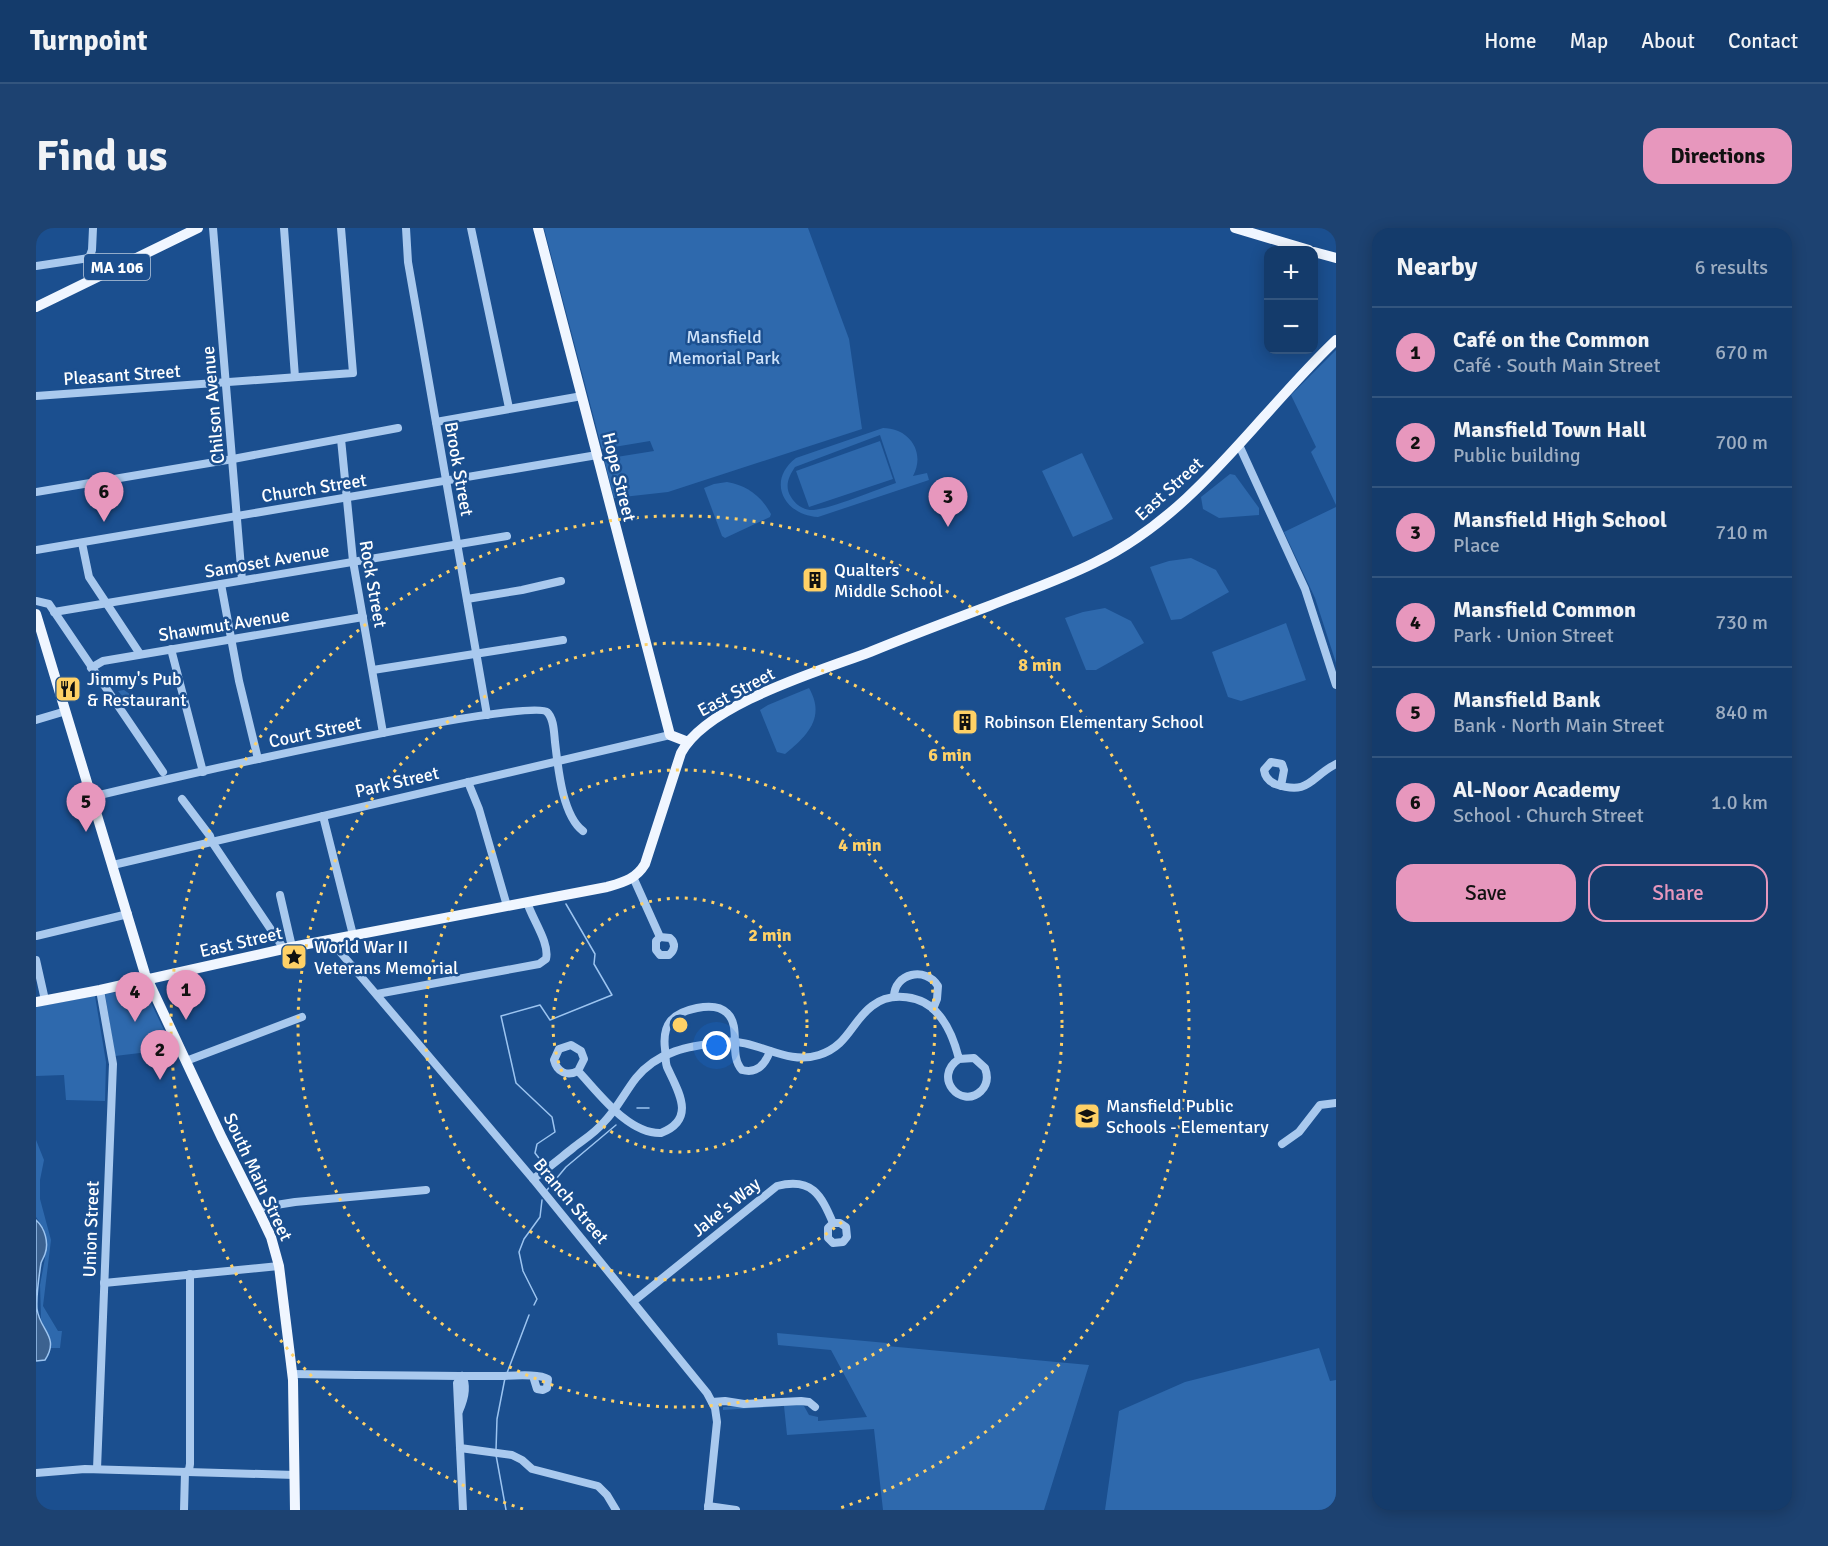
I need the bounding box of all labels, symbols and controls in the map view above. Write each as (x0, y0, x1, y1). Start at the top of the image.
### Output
text: Turnpoint (30, 24, 147, 58)
text: Home (1484, 28, 1537, 54)
text: Map (1570, 28, 1608, 54)
text: About (1641, 28, 1695, 54)
text: Contact (1728, 28, 1798, 54)
button: Directions (1643, 128, 1792, 184)
text: Find us (36, 131, 167, 182)
map controls (1264, 246, 1318, 354)
button: + (1264, 246, 1318, 300)
text: Nearby (1396, 251, 1477, 283)
road number: MA 106 (84, 254, 150, 280)
text: 6 results (1695, 255, 1768, 280)
button: − (1264, 300, 1318, 354)
park label: Mansfield Memorial Park (668, 326, 780, 369)
text: Café on the Common (1453, 326, 1649, 353)
text: 1 (1410, 340, 1421, 365)
text: 670 m (1715, 340, 1768, 365)
street label: Chilson Avenue (197, 345, 229, 465)
text: Café · South Main Street (1453, 353, 1660, 378)
street label: Pleasant Street (63, 360, 181, 390)
text: Mansfield Town Hall (1453, 416, 1646, 443)
street label: Brook Street (440, 420, 478, 518)
street label: Hope Street (597, 430, 641, 524)
text: 2 (1410, 430, 1421, 455)
text: 700 m (1715, 430, 1768, 455)
text: Public building (1453, 443, 1581, 468)
street label: East Street (1130, 453, 1208, 525)
street label: Church Street (260, 469, 368, 507)
pin: 6 (84, 472, 124, 522)
pin: 3 (928, 478, 968, 527)
text: Mansfield High School (1453, 506, 1667, 533)
text: 3 (1410, 520, 1421, 545)
text: 710 m (1715, 520, 1768, 545)
text: Place (1453, 533, 1500, 558)
street label: Samoset Avenue (203, 539, 331, 583)
street label: Rock Street (354, 539, 392, 629)
place label: Qualters Middle School (834, 559, 943, 602)
building icon: Qualters Middle School (800, 565, 830, 595)
text: Mansfield Common (1453, 596, 1636, 623)
street label: Shawmut Avenue (157, 604, 291, 646)
text: 4 (1410, 610, 1421, 635)
text: 730 m (1715, 610, 1768, 635)
text: Park · Union Street (1453, 623, 1614, 648)
text: 8 min (1018, 654, 1062, 676)
street label: East Street (694, 663, 778, 721)
place label: Jimmy's Pub & Restaurant (87, 668, 187, 711)
restaurant icon: Jimmy's Pub & Restaurant (53, 674, 83, 704)
text: Mansfield Bank (1453, 686, 1600, 713)
text: 5 (1410, 700, 1421, 725)
text: 840 m (1715, 700, 1768, 725)
building icon: Robinson Elementary School (950, 707, 980, 737)
street label: Court Street (267, 711, 363, 753)
place label: Robinson Elementary School (984, 711, 1204, 733)
text: Bank · North Main Street (1453, 713, 1664, 738)
text: 6 min (928, 744, 972, 766)
street label: Park Street (353, 762, 441, 802)
text: Al-Noor Academy (1453, 776, 1620, 803)
pin: 5 (67, 782, 106, 832)
text: 6 (1410, 790, 1421, 815)
text: 1.0 km (1711, 790, 1768, 815)
text: School · Church Street (1453, 803, 1644, 828)
text: 4 min (838, 834, 882, 856)
button: Save (1396, 864, 1576, 922)
button: Share (1588, 864, 1768, 922)
street label: East Street (197, 922, 285, 962)
text: 2 min (748, 924, 792, 946)
place label: World War II Veterans Memorial (314, 936, 458, 979)
place icon: World War II Veterans Memorial (279, 942, 309, 972)
pin: 1 (166, 970, 206, 1020)
pin: 4 (116, 972, 154, 1022)
centre of rings (670, 1015, 690, 1035)
pin: 2 (140, 1030, 180, 1080)
your location (702, 1031, 731, 1060)
place label: Mansfield Public Schools - Elementary (1106, 1095, 1269, 1138)
school or university icon: Mansfield Public Schools - Elementary (1072, 1101, 1102, 1131)
street label: South Main Street (219, 1110, 297, 1244)
street label: Branch Street (529, 1154, 613, 1248)
street label: Jake's Way (687, 1172, 765, 1241)
street label: Union Street (78, 1180, 104, 1278)

